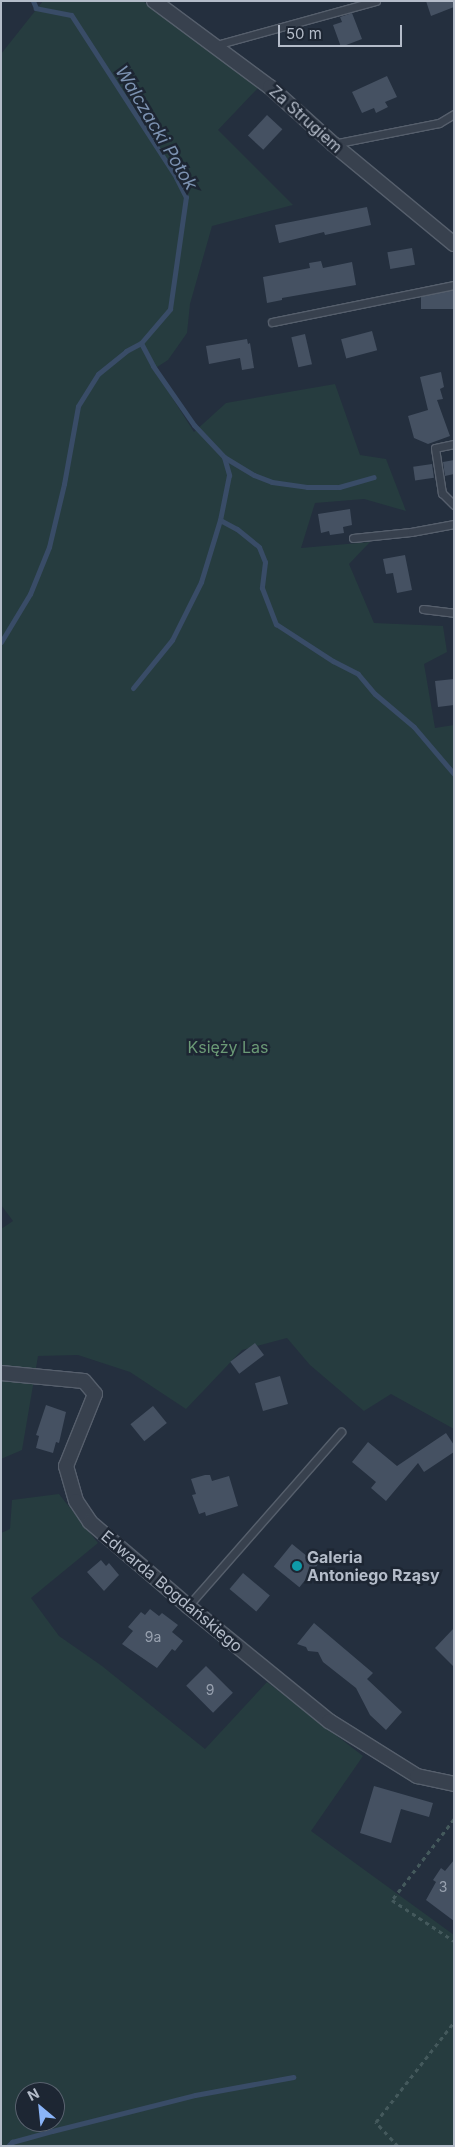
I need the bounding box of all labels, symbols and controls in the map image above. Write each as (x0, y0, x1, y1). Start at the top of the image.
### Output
scale bar (280, 15, 404, 47)
text: 50 m (286, 24, 322, 43)
water label: Walczacki Potok (110, 62, 202, 194)
street label: Za Strugiem (266, 81, 346, 157)
park label: Księży Las (188, 1037, 268, 1057)
street label: Edwarda Bogdańskiego (97, 1526, 247, 1656)
place label: Galeria Antoniego Rząsy (307, 1547, 440, 1585)
marker: Galeria Antoniego Rząsy (291, 1560, 303, 1572)
house number: 9a (145, 1629, 161, 1645)
house number: 9 (206, 1682, 214, 1698)
house number: 3 (439, 1879, 447, 1895)
north arrow (15, 2082, 65, 2132)
text: N (24, 2084, 42, 2104)

